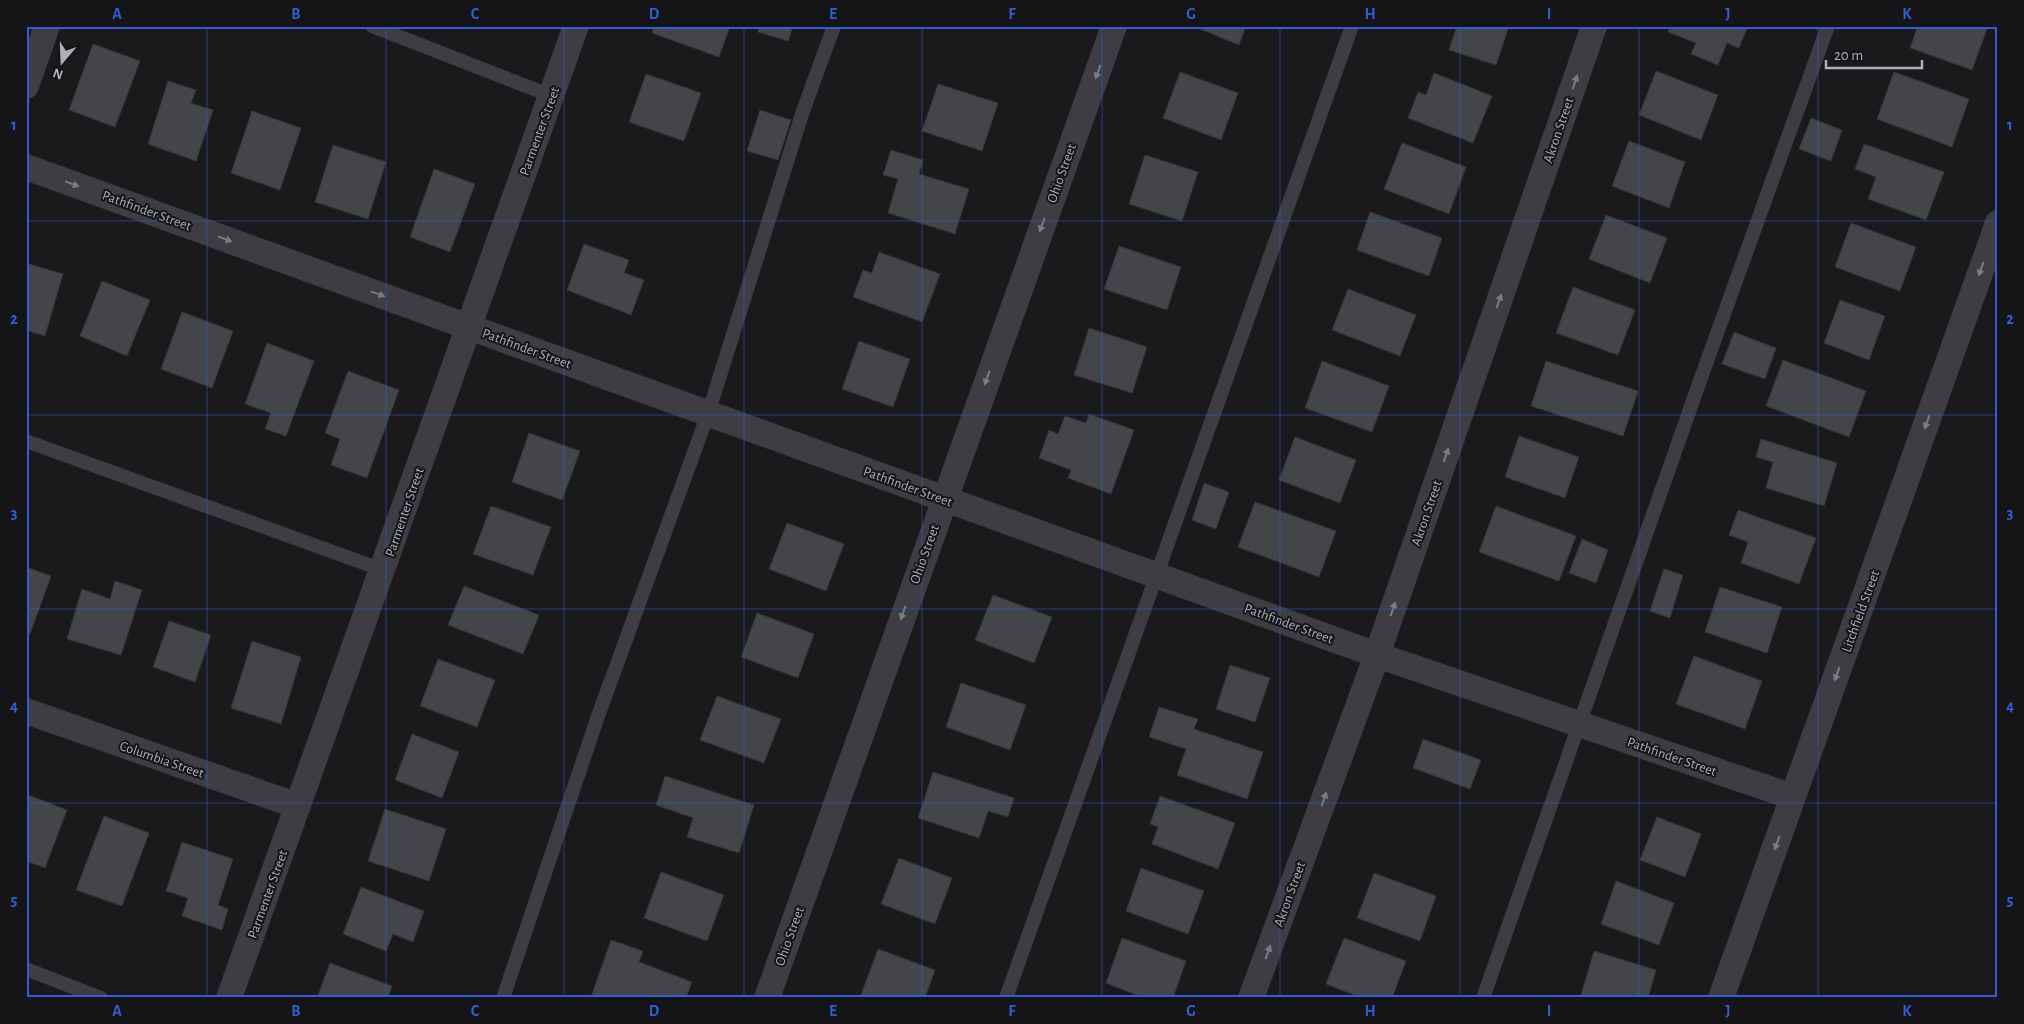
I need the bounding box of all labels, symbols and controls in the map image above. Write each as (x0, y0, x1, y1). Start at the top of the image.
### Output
text: A (112, 6, 122, 22)
text: B (291, 6, 301, 22)
text: C (471, 6, 480, 22)
text: D (649, 6, 660, 22)
text: E (829, 6, 837, 22)
text: F (1008, 6, 1016, 22)
text: G (1186, 6, 1196, 22)
text: H (1364, 6, 1376, 22)
text: I (1547, 6, 1551, 22)
text: J (1725, 6, 1731, 22)
text: K (1902, 6, 1912, 22)
north arrow (38, 38, 88, 88)
scale bar (1826, 38, 1923, 70)
text: 20 m (1834, 48, 1863, 63)
text: N (51, 65, 65, 82)
one-way arrow (1094, 65, 1102, 80)
one-way arrow (1571, 74, 1579, 89)
street label: Parmenter Street (517, 85, 563, 178)
street label: Akron Street (1541, 95, 1577, 165)
text: 1 (11, 117, 17, 133)
text: 1 (2007, 117, 2013, 133)
street label: Ohio Street (1045, 141, 1079, 205)
one-way arrow (65, 180, 80, 188)
street label: Pathfinder Street (100, 188, 193, 234)
one-way arrow (1038, 218, 1046, 233)
one-way arrow (218, 235, 233, 243)
one-way arrow (1977, 262, 1984, 277)
one-way arrow (371, 290, 386, 298)
one-way arrow (1496, 294, 1503, 309)
text: 2 (10, 311, 18, 327)
text: 2 (2006, 311, 2014, 327)
street label: Pathfinder Street (480, 326, 573, 372)
one-way arrow (983, 371, 991, 386)
one-way arrow (1923, 415, 1930, 430)
one-way arrow (1442, 447, 1450, 462)
street label: Pathfinder Street (861, 464, 954, 510)
street label: Parmenter Street (383, 466, 427, 559)
street label: Akron Street (1409, 478, 1445, 548)
text: 3 (11, 505, 18, 521)
text: 3 (2007, 505, 2014, 521)
street label: Ohio Street (908, 522, 942, 586)
street label: Litchfield Street (1840, 568, 1882, 654)
street label: Pathfinder Street (1242, 601, 1335, 647)
one-way arrow (1389, 601, 1397, 616)
one-way arrow (899, 606, 906, 621)
one-way arrow (1833, 667, 1840, 682)
text: 4 (10, 698, 18, 714)
text: 4 (2006, 698, 2014, 714)
street label: Pathfinder Street (1625, 735, 1719, 779)
street label: Columbia Street (118, 739, 206, 781)
one-way arrow (1321, 792, 1328, 807)
one-way arrow (1773, 836, 1781, 851)
street label: Parmenter Street (245, 848, 291, 941)
street label: Akron Street (1272, 859, 1308, 929)
text: 5 (11, 892, 18, 908)
text: 5 (2007, 892, 2014, 908)
street label: Ohio Street (773, 904, 807, 968)
one-way arrow (1264, 944, 1272, 959)
text: A (112, 1003, 122, 1019)
text: B (291, 1003, 301, 1019)
text: C (471, 1003, 480, 1019)
text: D (649, 1003, 660, 1019)
text: E (829, 1003, 837, 1019)
text: F (1008, 1003, 1016, 1019)
text: G (1186, 1003, 1196, 1019)
text: H (1364, 1003, 1376, 1019)
text: I (1547, 1003, 1551, 1019)
text: J (1725, 1003, 1731, 1019)
text: K (1902, 1003, 1912, 1019)

